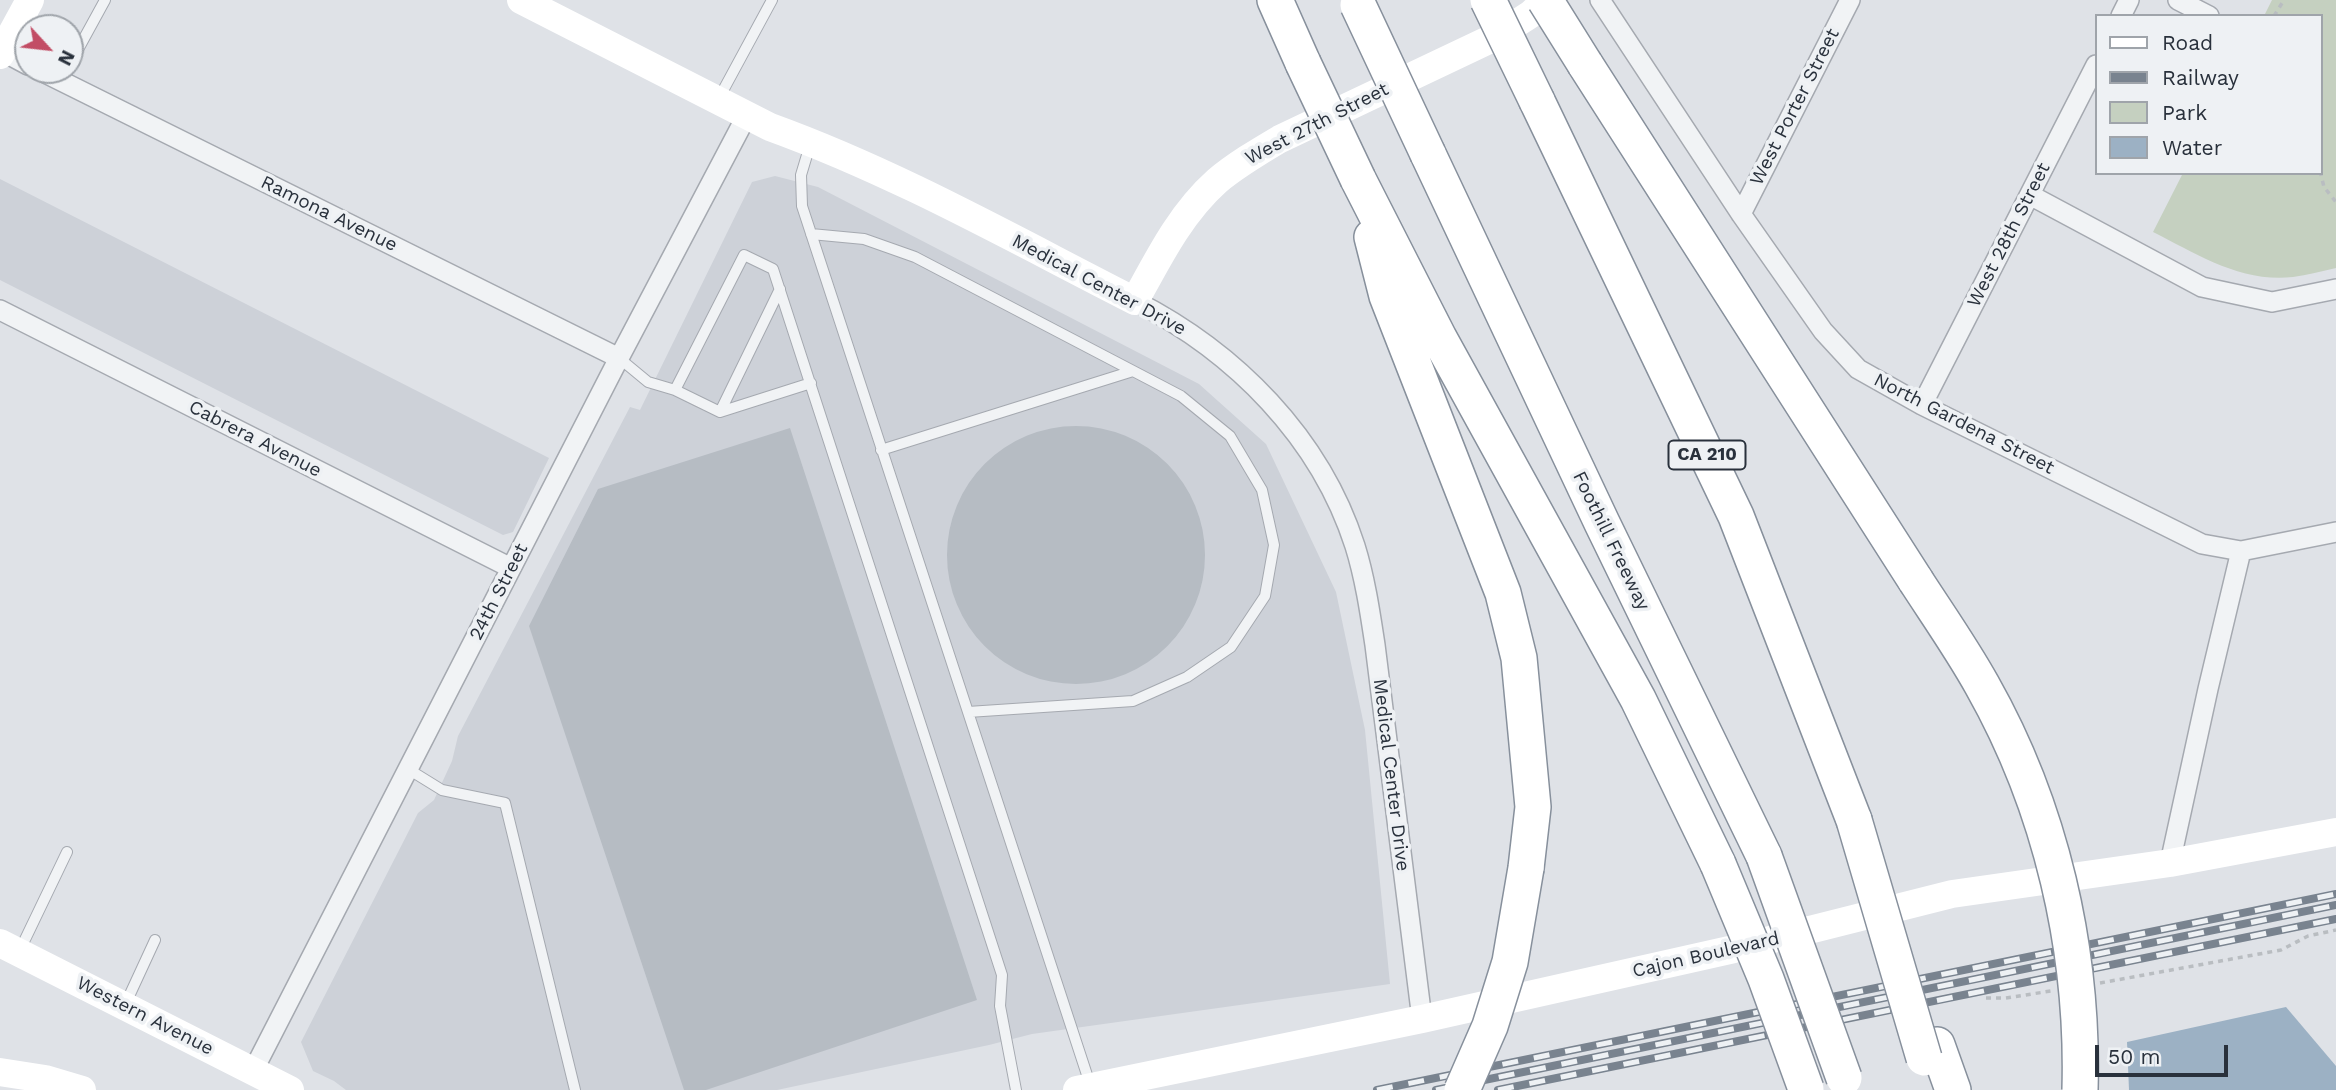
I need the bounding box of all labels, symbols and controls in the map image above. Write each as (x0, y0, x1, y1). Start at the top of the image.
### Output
north arrow (14, 14, 84, 84)
legend (2094, 14, 2322, 175)
street label: West Porter Street (1745, 25, 1845, 189)
text: Road (2162, 30, 2213, 55)
text: N (53, 46, 80, 69)
text: Railway (2162, 65, 2239, 90)
street label: West 27th Street (1242, 78, 1392, 170)
text: Park (2162, 100, 2207, 125)
text: Water (2162, 135, 2222, 160)
street label: West 28th Street (1963, 159, 2055, 311)
street label: Ramona Avenue (257, 171, 401, 257)
street label: Medical Center Drive (1008, 229, 1190, 341)
street label: North Gardena Street (1870, 369, 2058, 479)
street label: Cabrera Avenue (185, 396, 325, 482)
road number: CA 210 (1668, 440, 1746, 470)
street label: Foothill Freeway (1568, 468, 1654, 614)
street label: 24th Street (465, 540, 533, 644)
street label: Medical Center Drive (1368, 677, 1414, 873)
street label: Cajon Boulevard (1630, 927, 1782, 983)
street label: Western Avenue (73, 972, 217, 1060)
scale bar (2098, 1030, 2231, 1074)
text: 50 m (2108, 1044, 2160, 1069)

